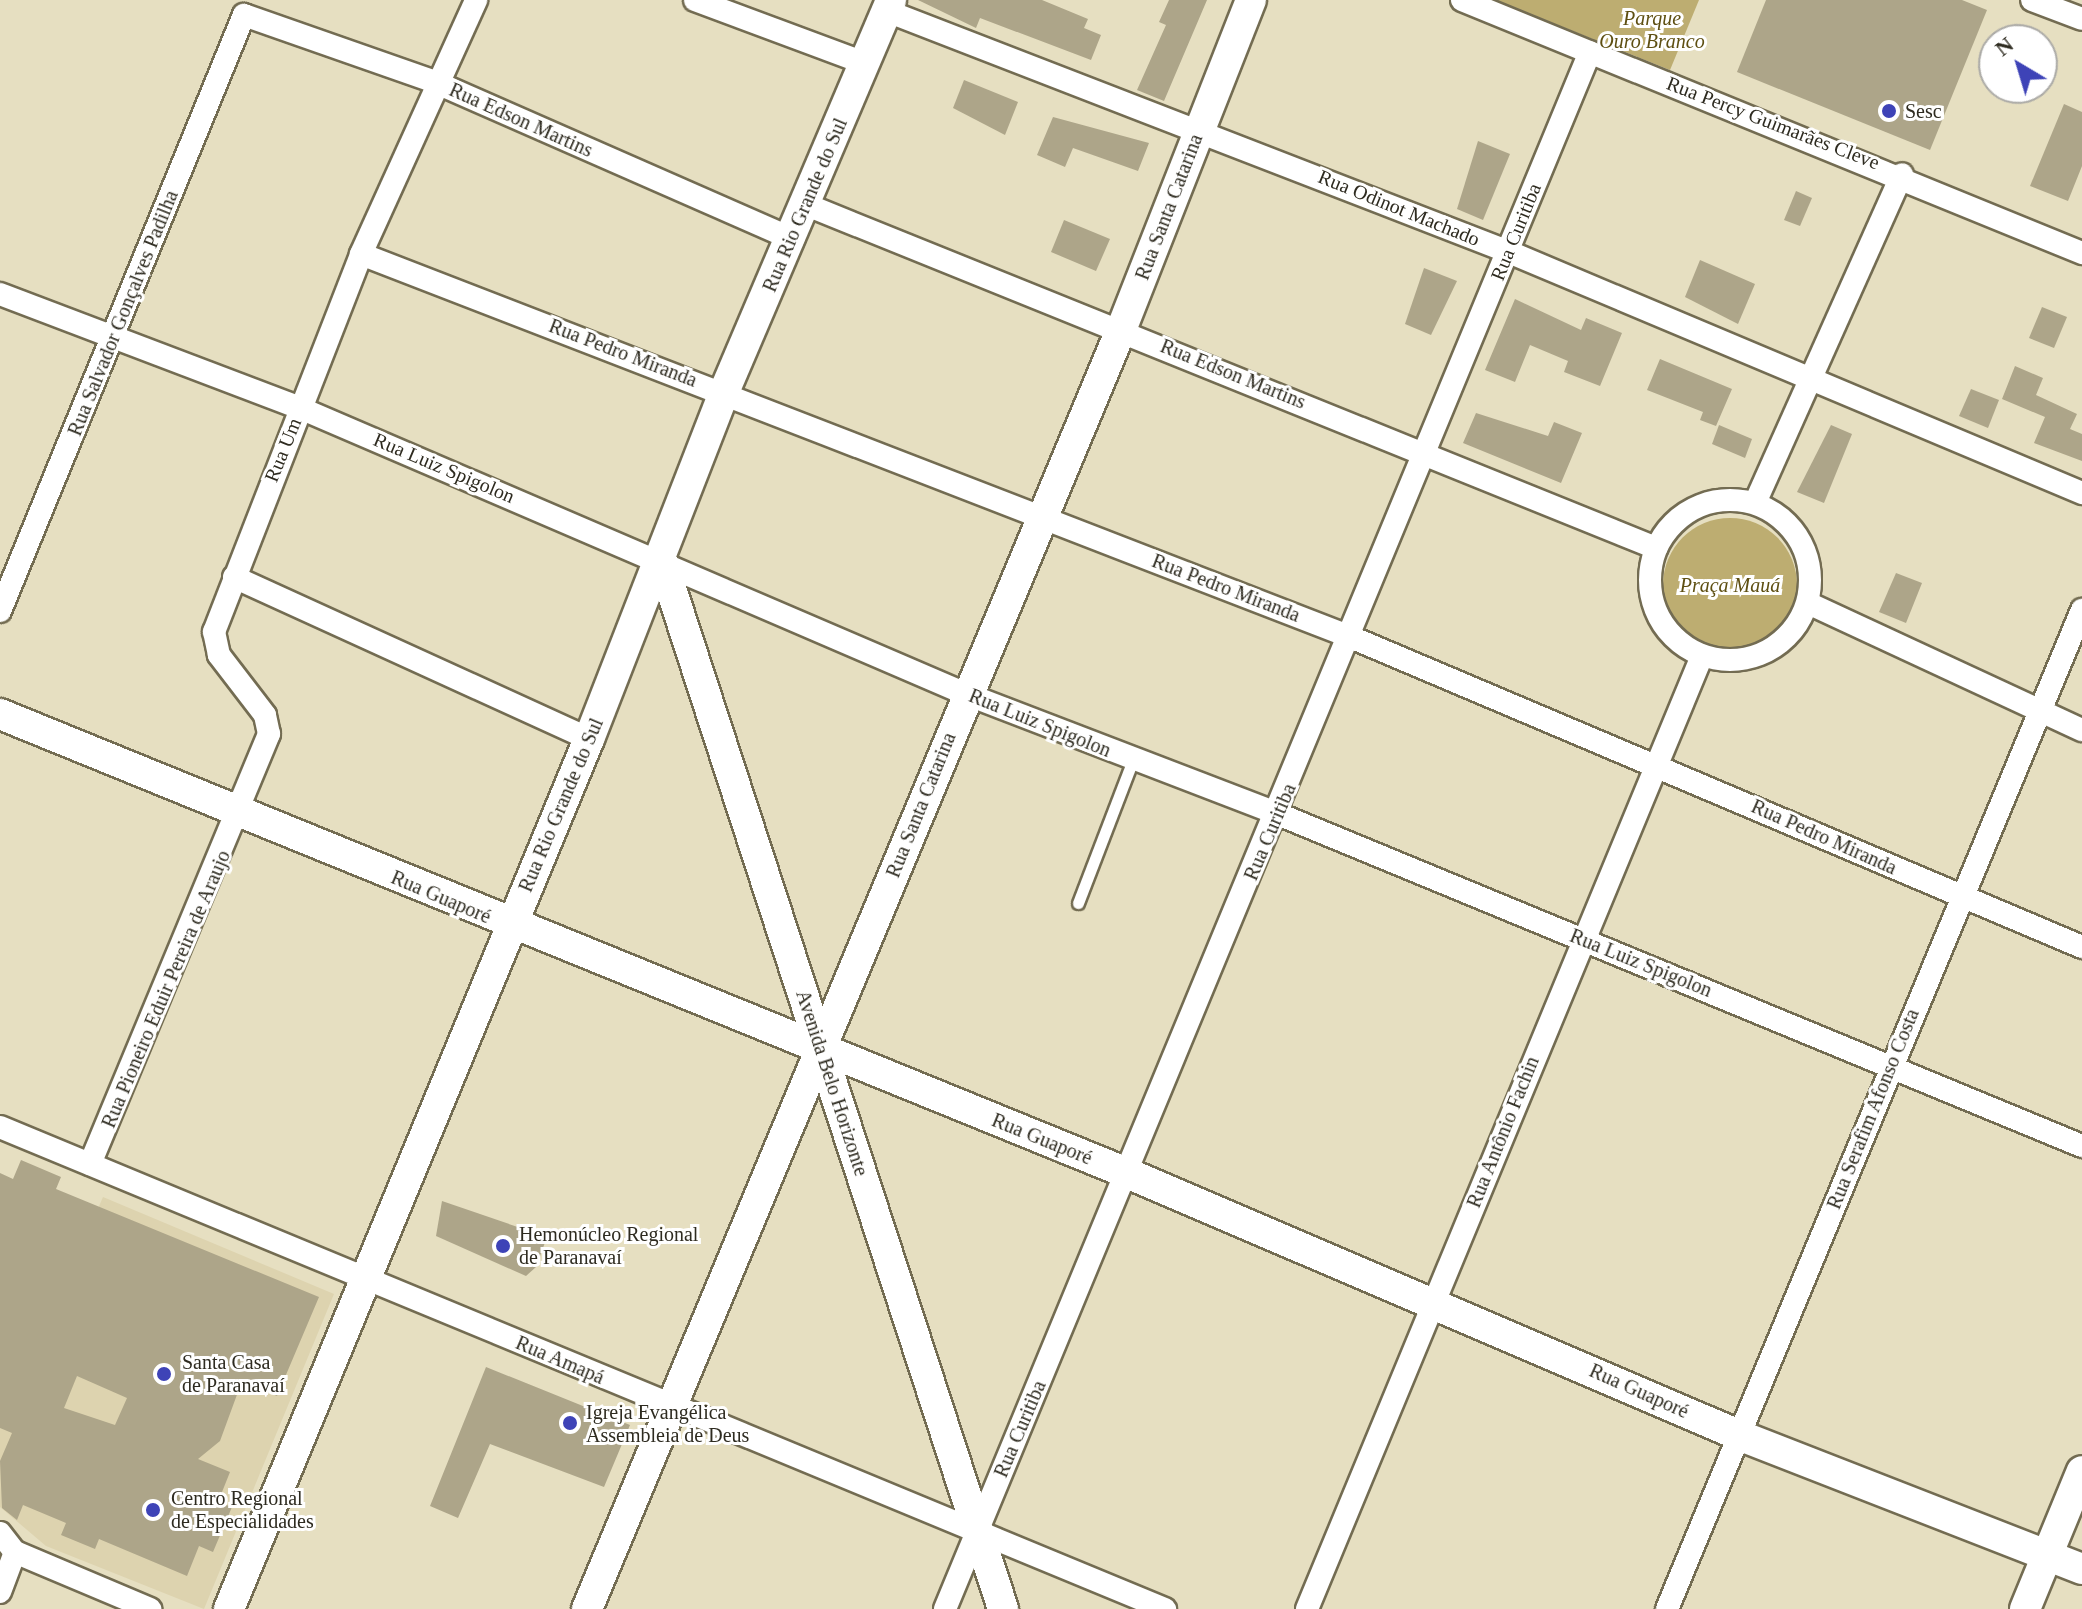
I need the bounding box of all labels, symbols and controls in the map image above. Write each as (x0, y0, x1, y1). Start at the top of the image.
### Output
park label: Parque Ouro Branco (1599, 7, 1705, 54)
north arrow (1978, 24, 2058, 104)
text: N (1990, 32, 2018, 61)
street label: Rua Percy Guimarães Cleve (1663, 71, 1883, 175)
street label: Rua Edson Martins (446, 78, 596, 162)
place label: Sesc (1905, 99, 1942, 123)
marker: Sesc (1880, 102, 1898, 120)
street label: Rua Rio Grande do Sul (757, 114, 853, 296)
street label: Rua Santa Catarina (1130, 131, 1208, 283)
street label: Rua Odinot Machado (1315, 165, 1483, 251)
street label: Rua Curitiba (1486, 180, 1546, 284)
street label: Rua Salvador Gonçalves Padilha (63, 187, 183, 439)
street label: Rua Pedro Miranda (546, 314, 700, 392)
street label: Rua Edson Martins (1157, 334, 1309, 414)
street label: Rua Um (259, 414, 307, 486)
street label: Rua Luiz Spigolon (370, 427, 518, 509)
street label: Rua Pedro Miranda (1149, 549, 1303, 627)
park label: Praça Mauá (1680, 573, 1780, 597)
street label: Rua Luiz Spigolon (965, 684, 1115, 762)
street label: Rua Rio Grande do Sul (513, 714, 609, 896)
street label: Rua Santa Catarina (881, 729, 961, 881)
street label: Rua Curitiba (1239, 780, 1301, 884)
street label: Rua Pedro Miranda (1748, 794, 1900, 880)
street label: Rua Pioneiro Eduir Pereira de Araujo (96, 846, 236, 1132)
street label: Rua Guaporé (387, 865, 495, 929)
street label: Rua Luiz Spigolon (1566, 924, 1716, 1002)
street label: Avenida Belo Horizonte (791, 987, 873, 1179)
street label: Rua Serafim Afonso Costa (1822, 1005, 1924, 1213)
street label: Rua Antônio Fachin (1461, 1052, 1545, 1212)
street label: Rua Guaporé (988, 1108, 1096, 1170)
place label: Hemonúcleo Regional de Paranavaí (519, 1222, 698, 1269)
marker: Hemonúcleo Regional de Paranavaí (494, 1237, 512, 1255)
street label: Rua Amapá (512, 1330, 608, 1390)
place label: Santa Casa de Paranavaí (182, 1350, 285, 1397)
street label: Rua Guaporé (1586, 1358, 1692, 1424)
marker: Santa Casa de Paranavaí (153, 1363, 175, 1385)
street label: Rua Curitiba (989, 1377, 1051, 1481)
place label: Igreja Evangélica Assembleia de Deus (586, 1400, 749, 1447)
marker: Igreja Evangélica Assembleia de Deus (561, 1414, 579, 1432)
place label: Centro Regional de Especialidades (171, 1486, 314, 1533)
marker: Centro Regional de Especialidades (142, 1499, 164, 1521)

